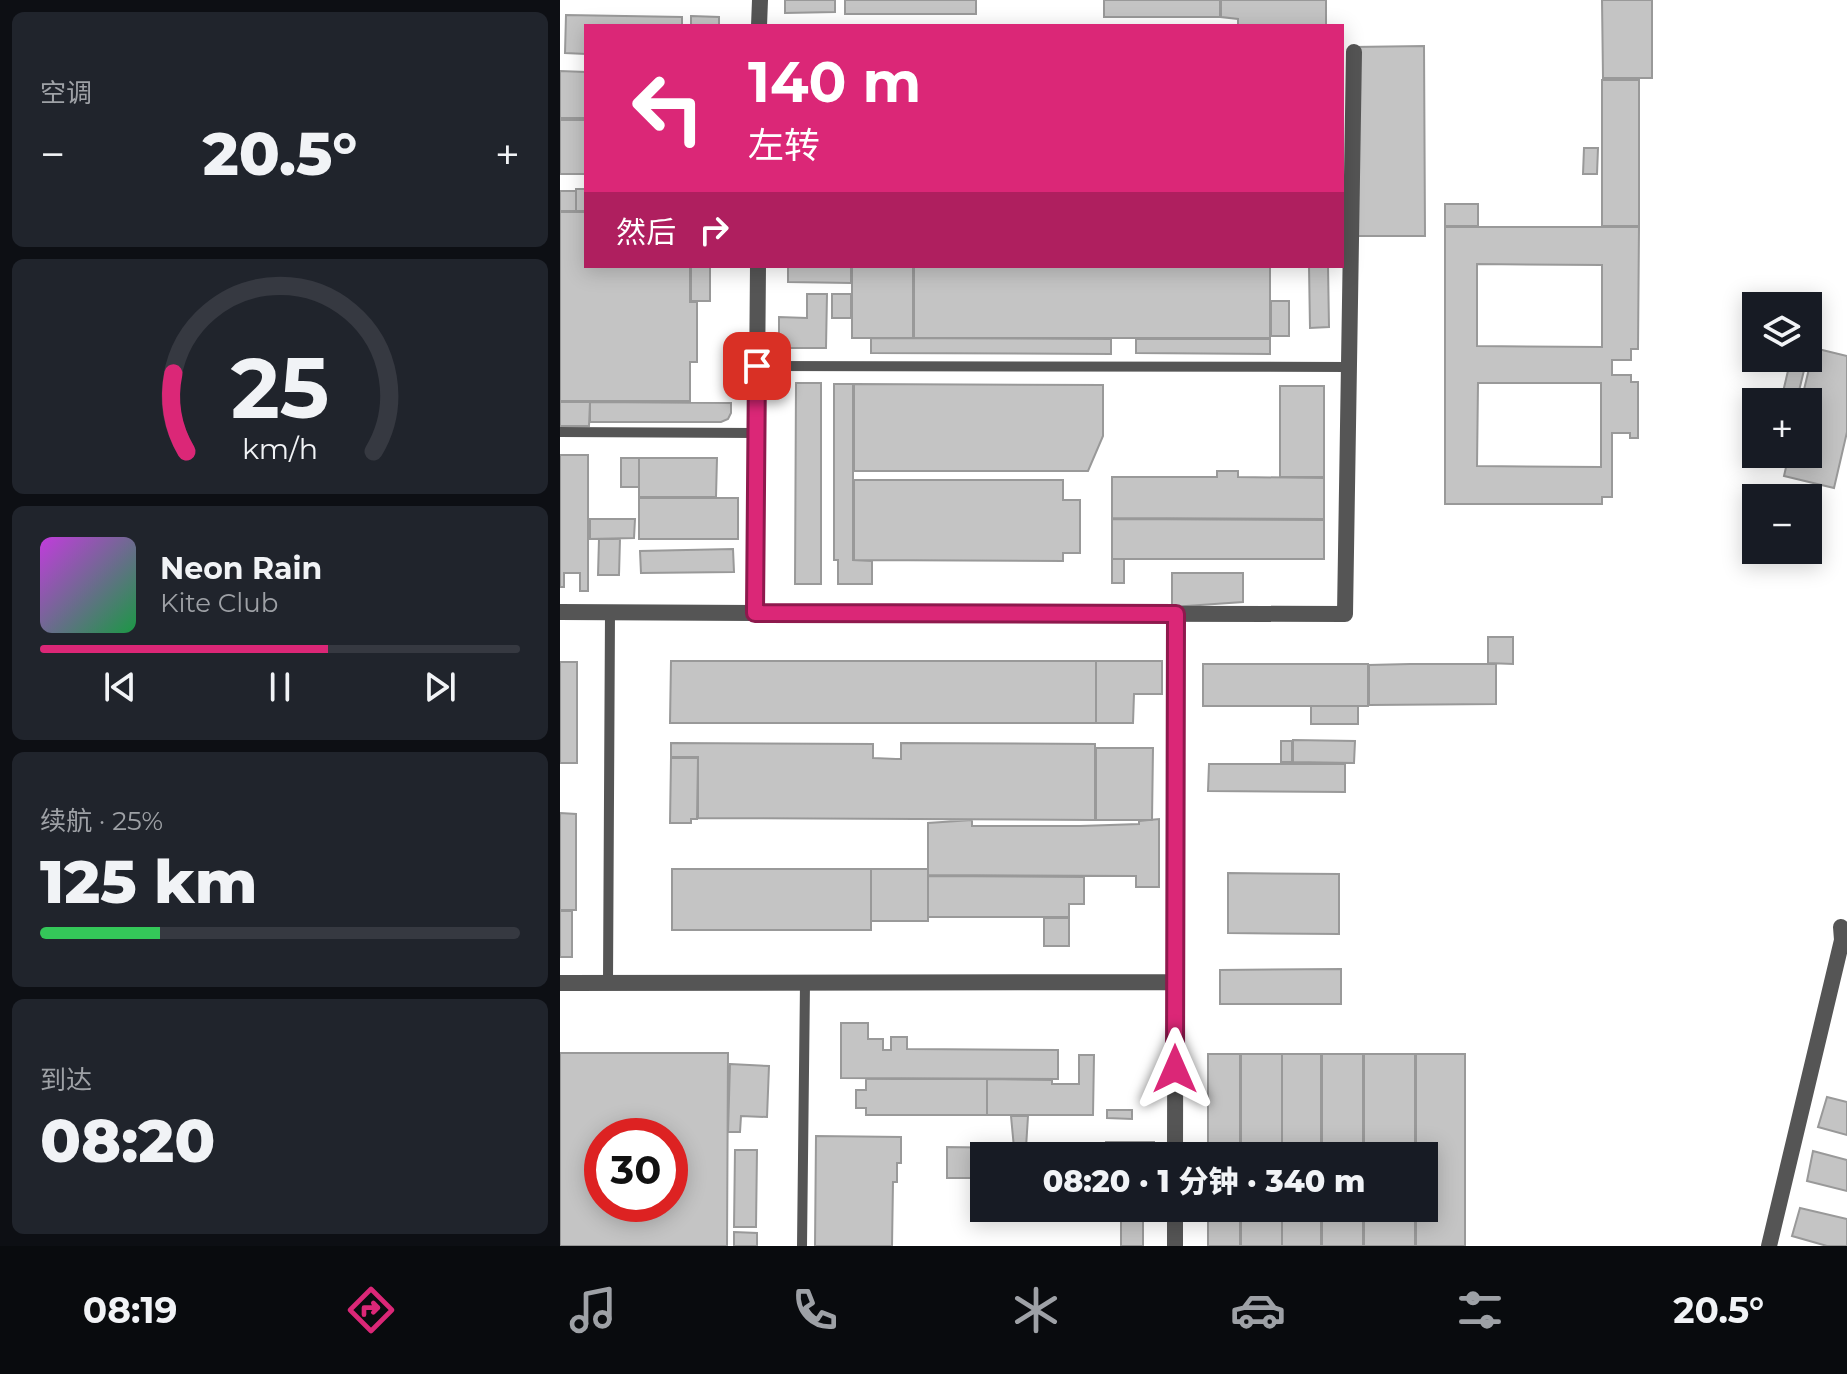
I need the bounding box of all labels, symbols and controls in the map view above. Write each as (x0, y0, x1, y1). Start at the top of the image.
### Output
text: 140 m (748, 48, 921, 116)
icon: left (616, 56, 720, 160)
text: 空调 (40, 77, 92, 109)
text: 20.5° (203, 117, 357, 190)
text: 左转 (748, 123, 820, 167)
text: − (40, 127, 65, 181)
text: + (495, 127, 520, 181)
icon: right (692, 208, 736, 252)
text: 然后 (616, 214, 676, 251)
map controls (1742, 292, 1822, 564)
button: layers (1742, 292, 1822, 372)
pin (723, 332, 791, 400)
text: 25 (231, 337, 329, 439)
icon: arrive (735, 344, 779, 388)
button: + (1742, 388, 1822, 468)
text: km/h (242, 431, 318, 466)
button: − (1742, 484, 1822, 564)
text: Neon Rain (160, 550, 322, 587)
text: Kite Club (160, 587, 278, 619)
icon: previous (98, 665, 142, 709)
icon: pause (258, 665, 302, 709)
icon: next (418, 665, 462, 709)
text: 续航 · 25% (40, 805, 163, 837)
text: 125 km (40, 845, 257, 918)
position arrow (1133, 1027, 1217, 1111)
text: 到达 (40, 1064, 92, 1096)
text: 08:20 (40, 1104, 215, 1177)
speed limit sign: 30 (584, 1118, 688, 1222)
text: 08:20 · 1 分钟 · 340 m (1043, 1163, 1365, 1200)
icon: directions (343, 1282, 399, 1338)
icon: music (565, 1282, 621, 1338)
icon: phone (787, 1282, 843, 1338)
icon: climate (1008, 1282, 1064, 1338)
icon: car (1230, 1282, 1286, 1338)
icon: filters (1452, 1282, 1508, 1338)
text: 08:19 (83, 1288, 178, 1332)
text: 20.5° (1673, 1288, 1764, 1332)

